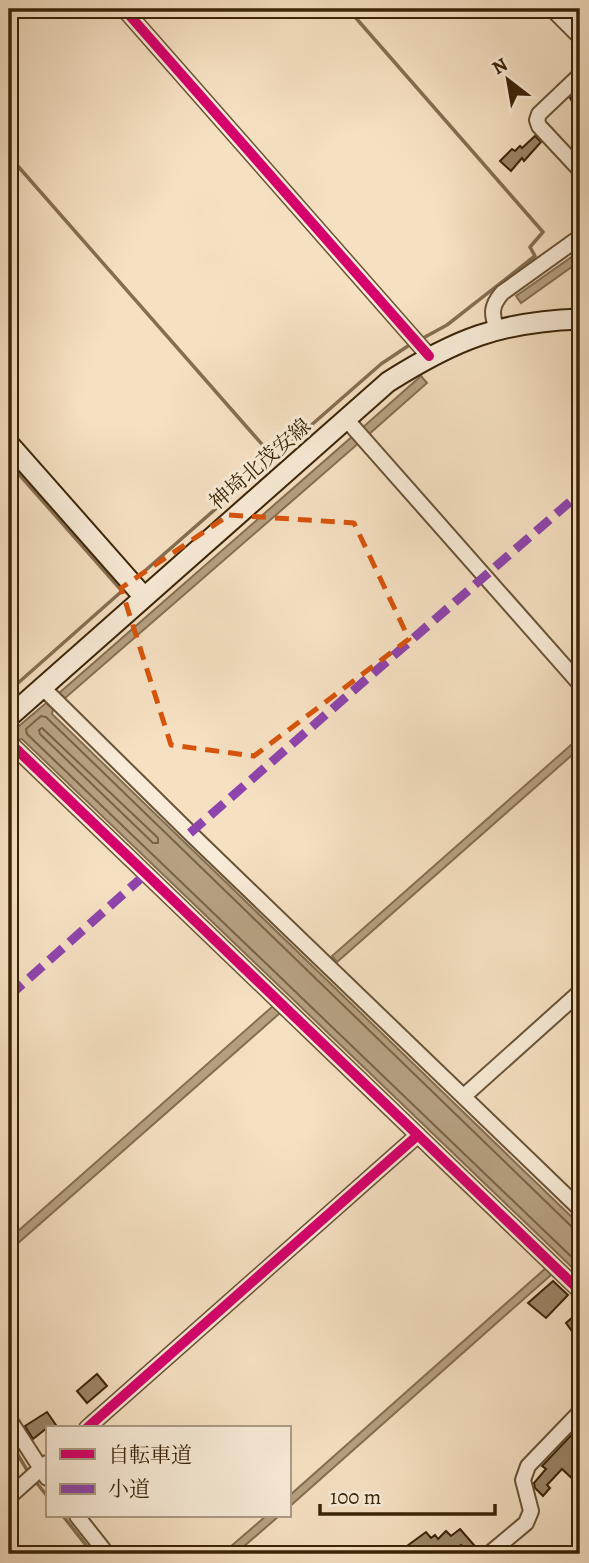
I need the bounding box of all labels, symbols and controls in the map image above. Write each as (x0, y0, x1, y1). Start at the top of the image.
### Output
north arrow (474, 46, 544, 116)
text: N (487, 51, 513, 81)
street label: 神埼北茂安線 (203, 412, 317, 516)
legend (46, 1426, 290, 1518)
text: 自転車道 (108, 1441, 192, 1469)
scale bar (320, 1472, 494, 1516)
text: 小道 (108, 1475, 150, 1503)
text: 100 m (330, 1483, 381, 1511)

